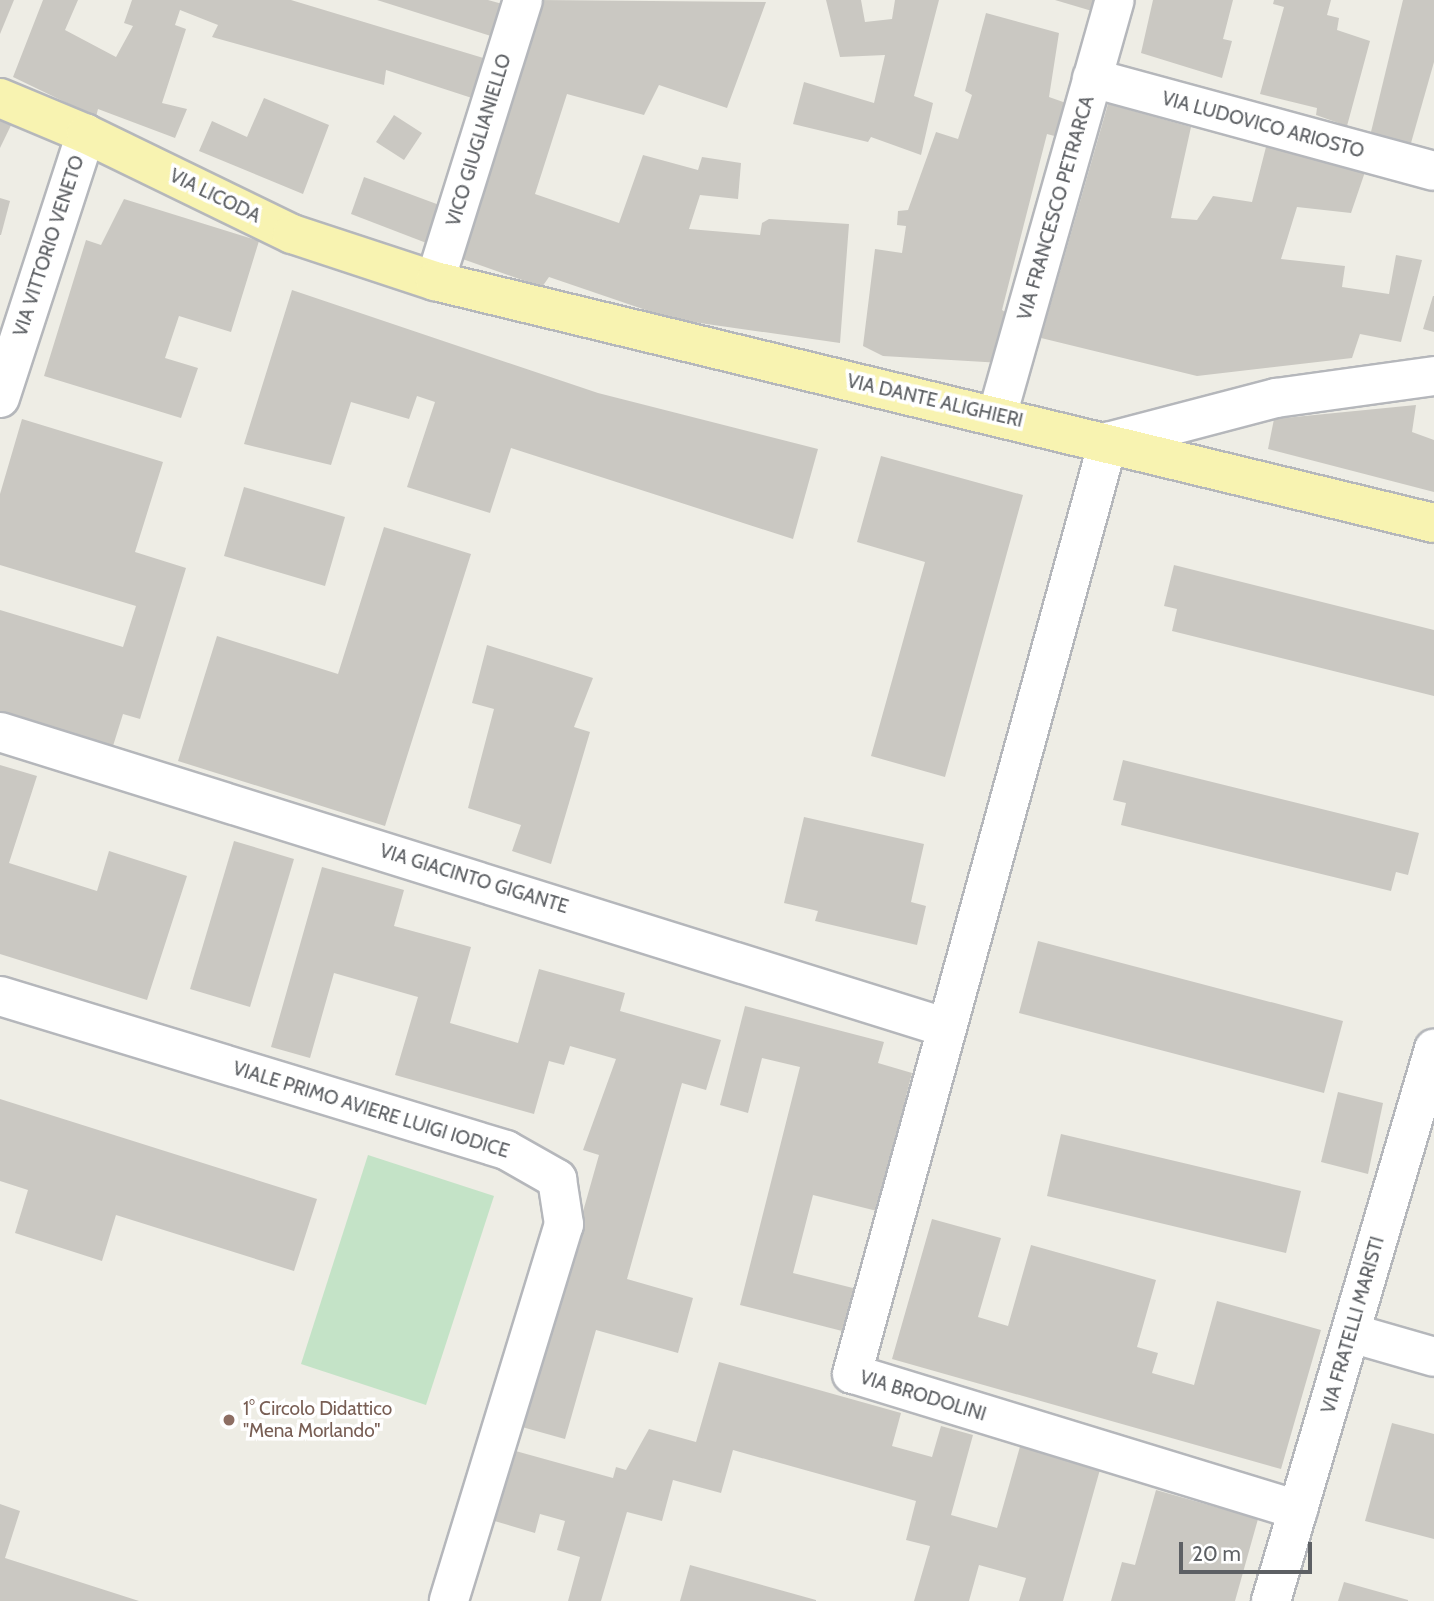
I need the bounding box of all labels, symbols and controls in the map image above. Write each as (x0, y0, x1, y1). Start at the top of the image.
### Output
street label: VICO GIUGLIANIELLO (442, 51, 516, 229)
street label: VIA LUDOVICO ARIOSTO (1159, 87, 1367, 163)
street label: VIA FRANCESCO PETRARCA (1013, 93, 1099, 323)
street label: VIA VITTORIO VENETO (9, 153, 89, 339)
street label: VIA LICODA (166, 164, 264, 228)
street label: VIA DANTE ALIGHIERI (845, 370, 1025, 432)
street label: VIA GIACINTO GIGANTE (377, 839, 571, 919)
street label: VIALE PRIMO AVIERE LUIGI IODICE (230, 1057, 512, 1163)
street label: VIA FRATELLI MARISTI (1317, 1234, 1389, 1416)
street label: VIA BRODOLINI (857, 1366, 989, 1426)
place label: 1° Circolo Didattico "Mena Morlando" (243, 1398, 392, 1442)
marker: 1° Circolo Didattico "Mena Morlando" (221, 1412, 237, 1428)
scale bar (1182, 1528, 1315, 1572)
text: 20 m (1192, 1541, 1241, 1566)

